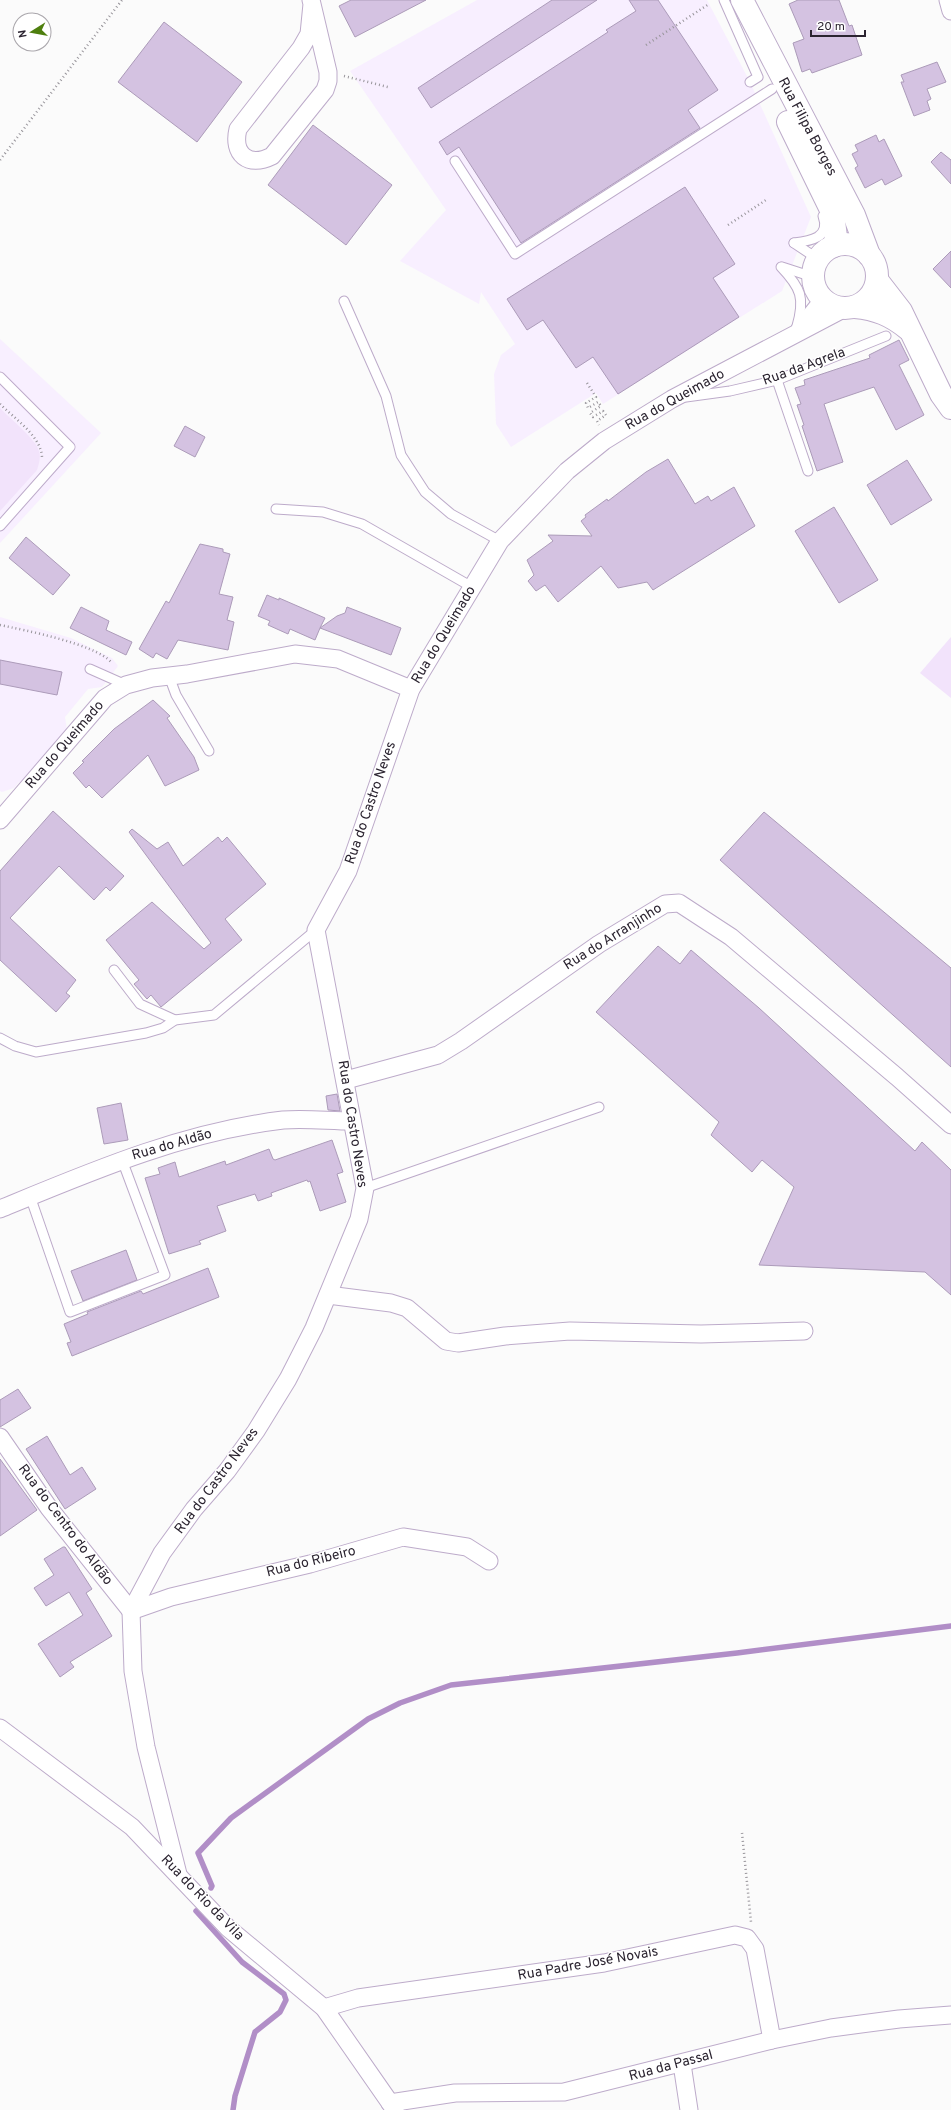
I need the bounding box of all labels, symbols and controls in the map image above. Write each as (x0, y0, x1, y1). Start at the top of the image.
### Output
north arrow (12, 12, 52, 52)
scale bar (811, 12, 865, 38)
text: 20 m (817, 19, 845, 35)
text: N (16, 29, 31, 39)
street label: Rua Filipa Borges (774, 75, 840, 179)
street label: Rua da Agrela (760, 344, 848, 390)
street label: Rua do Queimado (622, 366, 728, 434)
street label: Rua do Queimado (408, 583, 480, 687)
street label: Rua do Queimado (22, 697, 108, 792)
street label: Rua do Castro Neves (342, 739, 400, 867)
street label: Rua do Arranjinho (561, 900, 666, 974)
street label: Rua do Castro Neves (334, 1059, 370, 1189)
street label: Rua do Aldão (130, 1125, 214, 1165)
street label: Rua do Castro Neves (171, 1424, 263, 1538)
street label: Rua do Centro do Aldão (14, 1461, 116, 1589)
street label: Rua do Ribeiro (264, 1543, 358, 1581)
street label: Rua do Rio da Vila (157, 1852, 247, 1944)
street label: Rua Padre José Novais (516, 1943, 660, 1985)
street label: Rua da Passal (627, 2047, 715, 2085)

